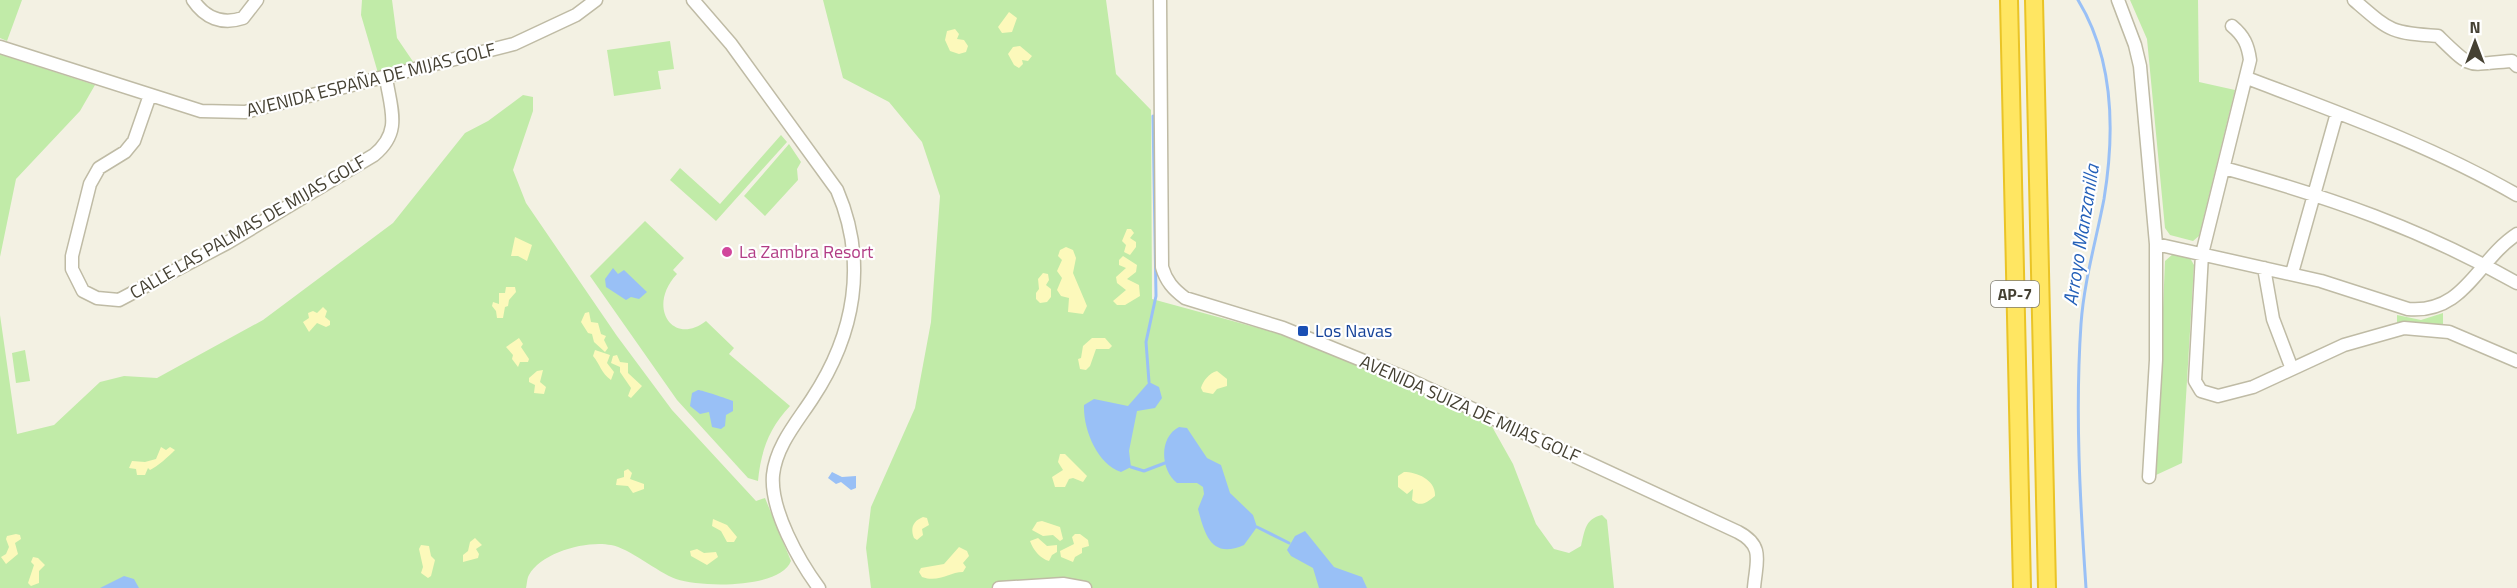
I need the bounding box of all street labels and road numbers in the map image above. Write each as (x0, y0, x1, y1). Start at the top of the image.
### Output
street label: AVENIDA ESPAÑA DE MIJAS GOLF (243, 35, 498, 124)
street label: CALLE LAS PALMAS DE MIJAS GOLF (124, 148, 371, 306)
road number: AP-7 (1991, 281, 2039, 307)
street label: AVENIDA SUIZA DE MIJAS GOLF (1356, 348, 1585, 469)

